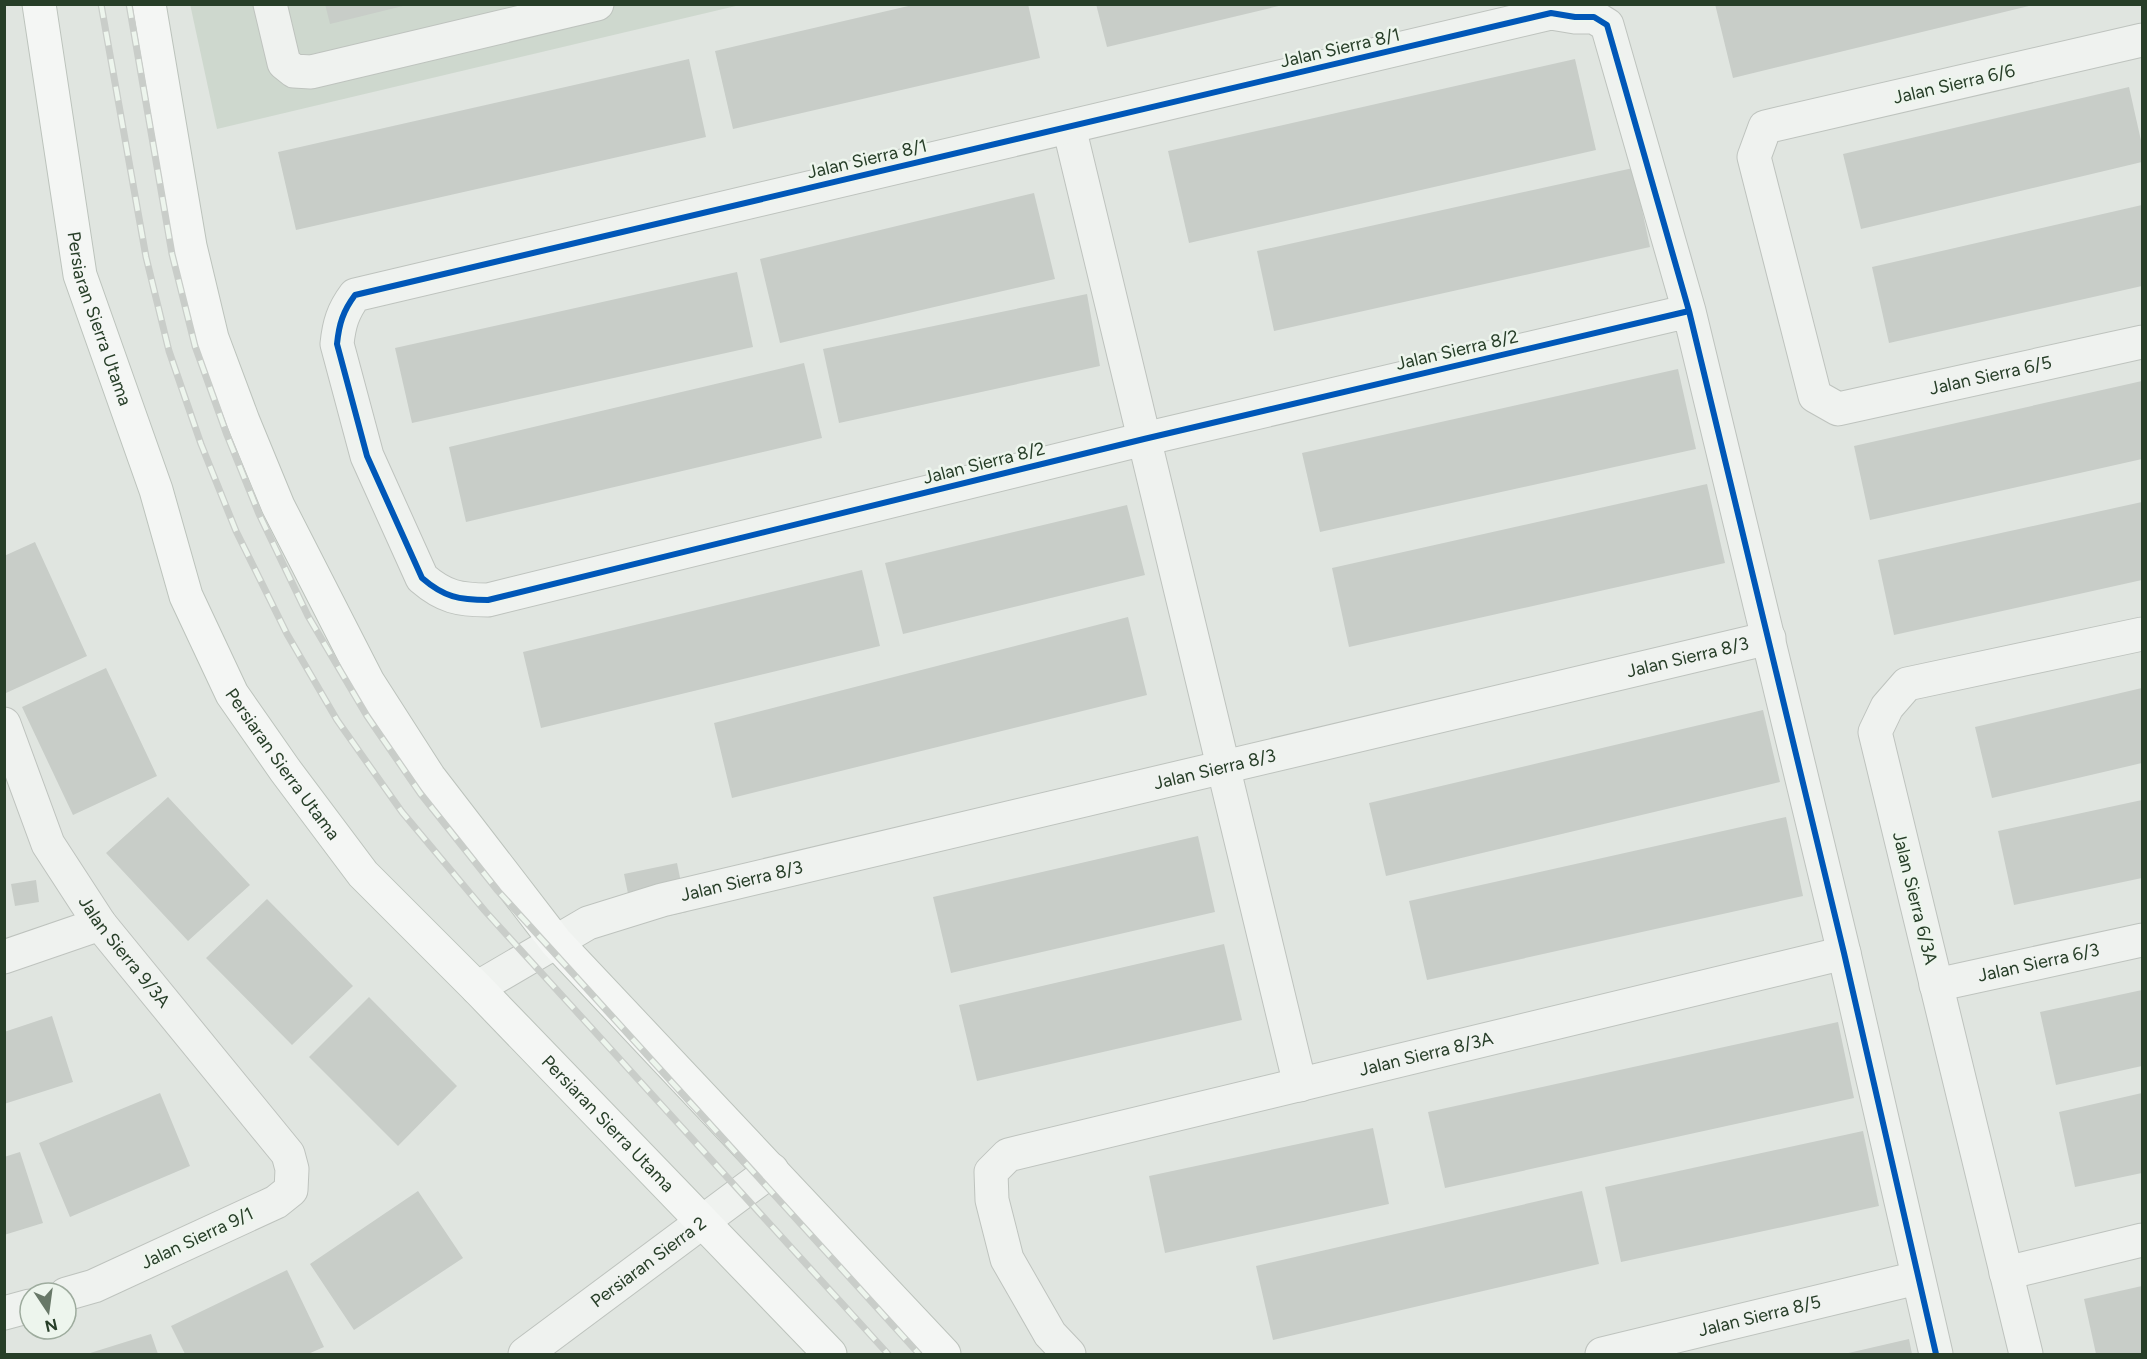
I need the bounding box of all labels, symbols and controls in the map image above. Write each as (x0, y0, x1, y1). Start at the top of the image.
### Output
street label: Jalan Sierra 8/1 (1278, 24, 1402, 72)
street label: Jalan Sierra 6/6 (1891, 59, 2017, 109)
street label: Jalan Sierra 8/1 (805, 135, 929, 183)
street label: Persiaran Sierra Utama (63, 230, 136, 409)
street label: Jalan Sierra 8/2 (1394, 325, 1520, 375)
street label: Jalan Sierra 6/5 (1927, 351, 2054, 400)
street label: Jalan Sierra 8/2 (921, 437, 1047, 489)
street label: Jalan Sierra 8/3 (1624, 632, 1751, 682)
street label: Persiaran Sierra Utama (220, 684, 345, 844)
street label: Jalan Sierra 8/3 (1151, 744, 1278, 794)
street label: Jalan Sierra 6/3A (1888, 829, 1942, 967)
street label: Jalan Sierra 8/3 (678, 856, 805, 906)
street label: Jalan Sierra 9/3A (74, 892, 175, 1012)
street label: Jalan Sierra 6/3 (1976, 939, 2102, 987)
street label: Jalan Sierra 8/3A (1357, 1027, 1495, 1081)
street label: Persiaran Sierra Utama (537, 1051, 679, 1197)
street label: Jalan Sierra 9/1 (137, 1202, 257, 1274)
street label: Persiaran Sierra 2 (586, 1212, 711, 1312)
north arrow (18, 1281, 78, 1341)
street label: Jalan Sierra 8/5 (1696, 1291, 1823, 1341)
text: N (43, 1314, 59, 1336)

